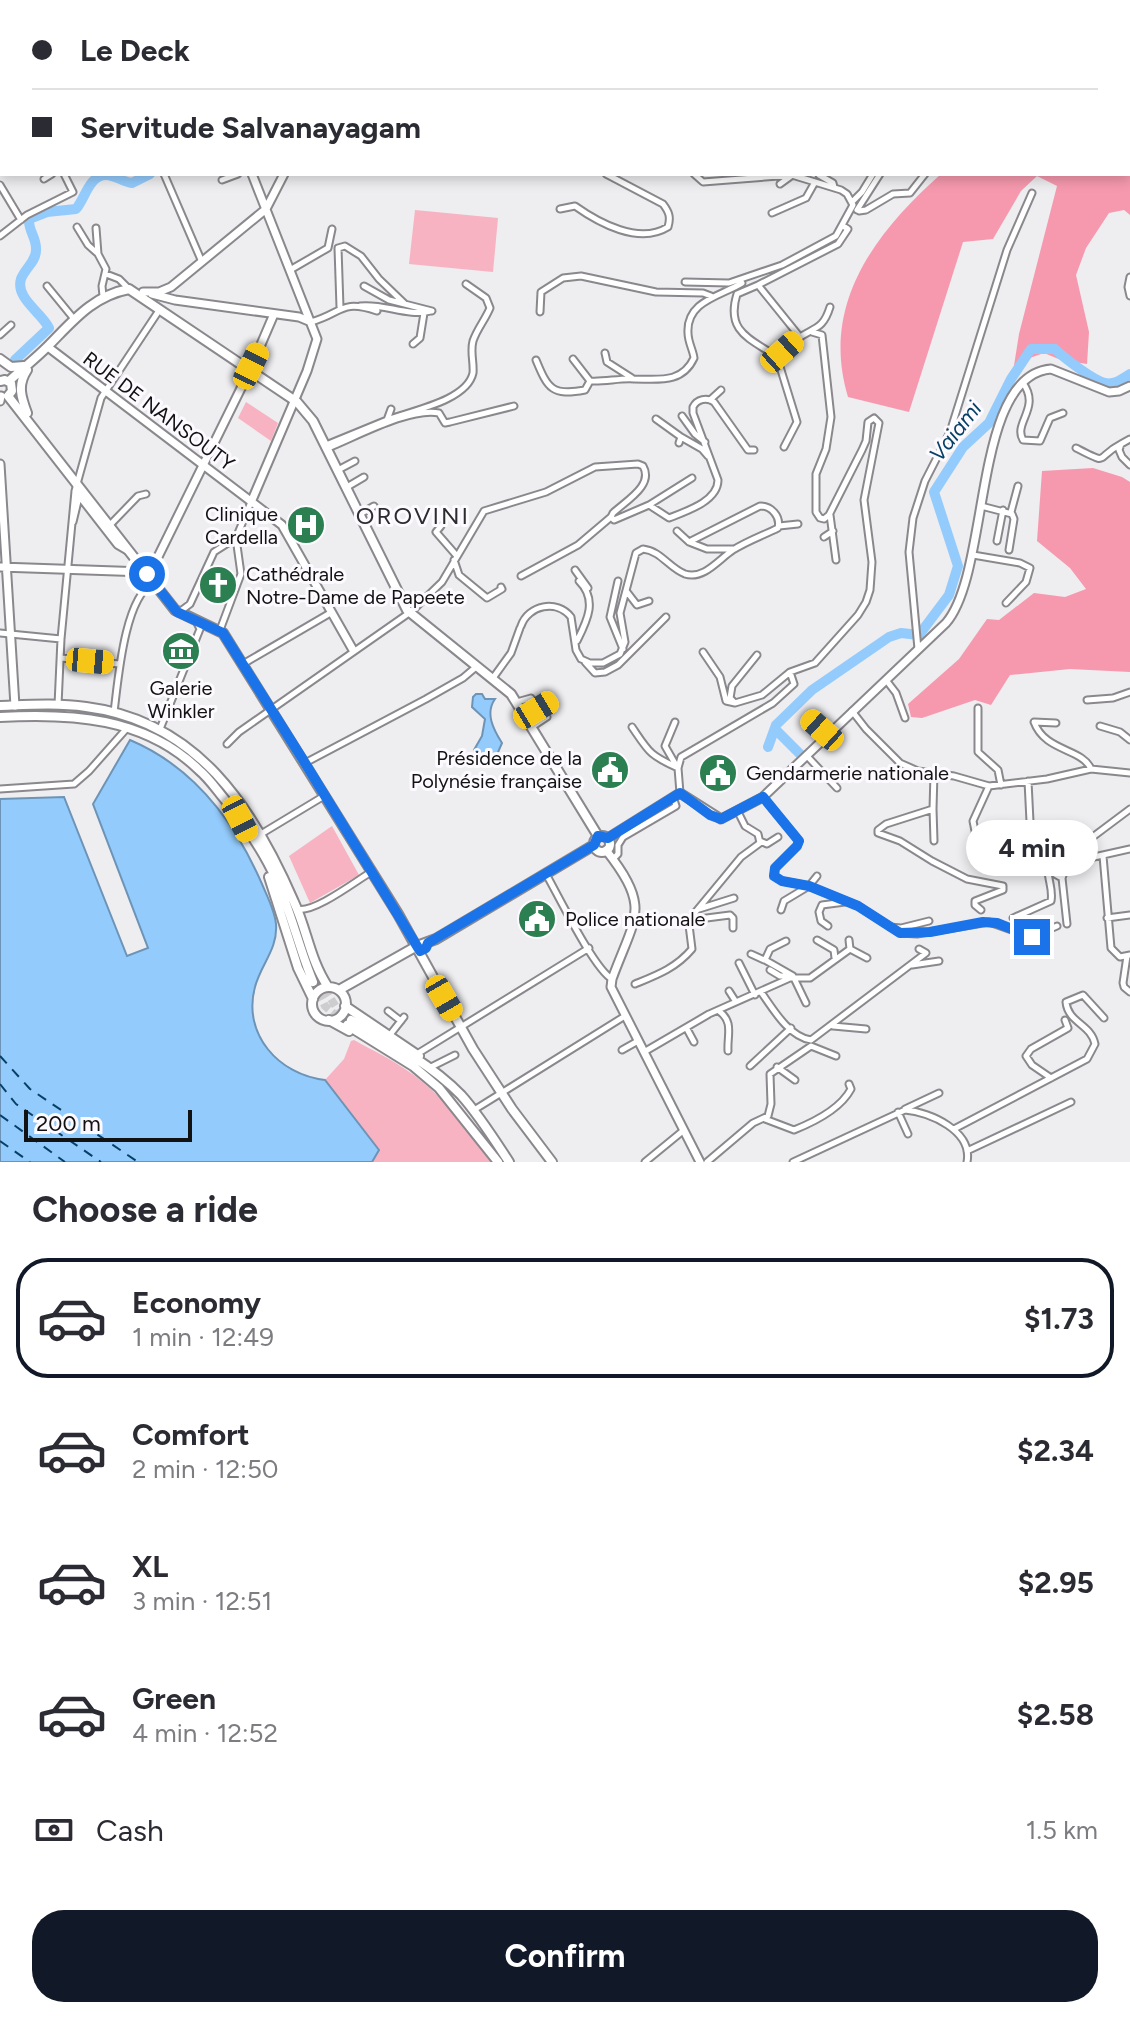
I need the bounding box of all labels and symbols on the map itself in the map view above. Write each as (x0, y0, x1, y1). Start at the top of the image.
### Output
car (756, 327, 808, 377)
car (230, 339, 272, 393)
street label: RUE DE NANSOUTY (79, 346, 239, 476)
water label: Vaiami (923, 395, 988, 467)
district label: OROVINI (356, 501, 470, 530)
place label: Clinique Cardella (205, 502, 278, 549)
hospital icon: Clinique Cardella (285, 504, 327, 546)
route start (129, 556, 165, 592)
place label: Cathédrale Notre-Dame de Papeete (246, 562, 465, 609)
church icon: Cathédrale Notre-Dame de Papeete (197, 564, 239, 606)
museum icon: Galerie Winkler (160, 630, 202, 672)
car (65, 647, 115, 675)
place label: Galerie Winkler (148, 676, 215, 723)
car (509, 687, 563, 733)
car (796, 705, 848, 755)
place label: Présidence de la Polynésie française (411, 746, 582, 793)
public building icon: Présidence de la Polynésie française (589, 749, 631, 791)
public building icon: Gendarmerie nationale (697, 752, 739, 794)
place label: Gendarmerie nationale (746, 761, 949, 785)
car (218, 792, 262, 846)
callout: 4 min (966, 821, 1098, 877)
public building icon: Police nationale (516, 898, 558, 940)
place label: Police nationale (565, 907, 706, 931)
route end (1014, 919, 1050, 955)
car (422, 971, 466, 1025)
scale bar (24, 1106, 192, 1142)

